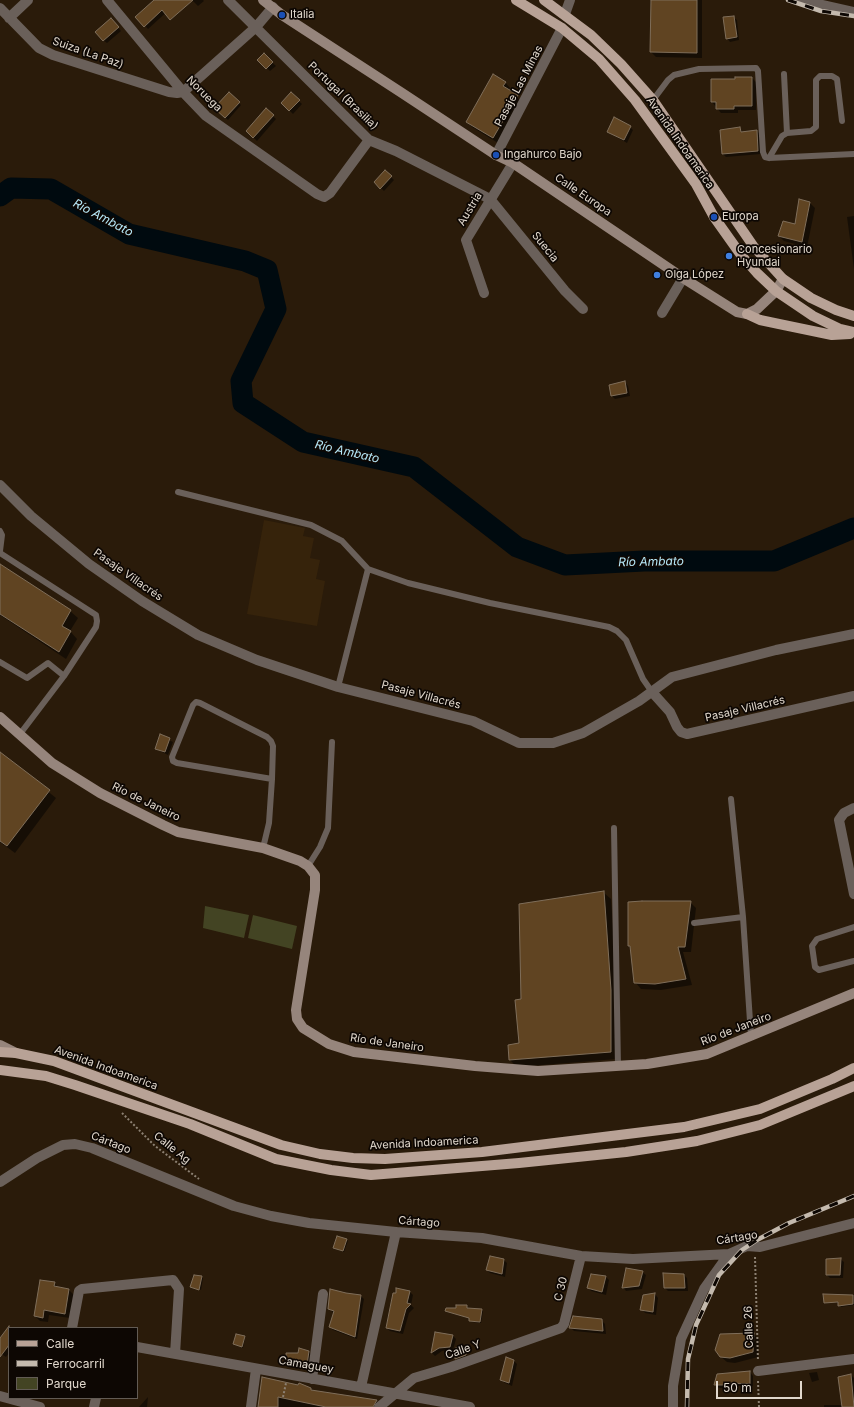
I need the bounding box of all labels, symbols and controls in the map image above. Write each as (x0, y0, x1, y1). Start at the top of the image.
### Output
place label: Italia (290, 8, 314, 22)
marker: Italia (277, 10, 287, 20)
street label: Suiza (La Paz) (51, 35, 125, 71)
street label: Pasaje Las Minas (492, 43, 546, 129)
street label: Portugal (Brasilia) (305, 59, 381, 133)
street label: Noruega (183, 73, 225, 115)
street label: Avenida Indoamerica (643, 95, 717, 191)
place label: Ingahurco Bajo (504, 148, 582, 162)
marker: Ingahurco Bajo (491, 150, 501, 160)
street label: Calle Europa (552, 171, 614, 219)
street label: Austria (455, 190, 485, 228)
water label: Río Ambato (71, 196, 135, 240)
place label: Europa (722, 210, 759, 224)
marker: Europa (709, 212, 719, 222)
street label: Suecia (529, 229, 561, 265)
place label: Concesionario Hyundai (737, 243, 812, 269)
marker: Concesionario Hyundai (724, 251, 734, 261)
place label: Olga López (665, 268, 724, 282)
marker: Olga López (652, 270, 662, 280)
water label: Río Ambato (313, 438, 381, 466)
street label: Pasaje Villacrés (91, 546, 165, 604)
water label: Río Ambato (618, 554, 684, 570)
street label: Pasaje Villacrés (380, 678, 462, 712)
street label: Pasaje Villacrés (704, 693, 786, 725)
street label: Río de Janeiro (110, 780, 182, 824)
street label: Río de Janeiro (699, 1010, 773, 1048)
street label: Río de Janeiro (349, 1031, 425, 1055)
street label: Avenida Indoamerica (53, 1043, 159, 1093)
street label: Cártago (89, 1129, 133, 1157)
street label: Calle Ag (151, 1129, 193, 1167)
street label: Avenida Indoamerica (369, 1134, 479, 1152)
street label: Cártago (398, 1214, 440, 1230)
street label: Cártago (715, 1228, 759, 1248)
street label: C 30 (552, 1275, 570, 1303)
street label: Calle 26 (742, 1305, 756, 1349)
legend (8, 1327, 138, 1399)
text: Calle (46, 1336, 74, 1351)
street label: Calle Y (444, 1338, 482, 1362)
street label: Camaguey (277, 1354, 335, 1376)
text: Ferrocarril (46, 1356, 105, 1371)
scale bar (718, 1373, 804, 1399)
text: Parque (46, 1376, 86, 1391)
text: 50 m (723, 1380, 752, 1395)

